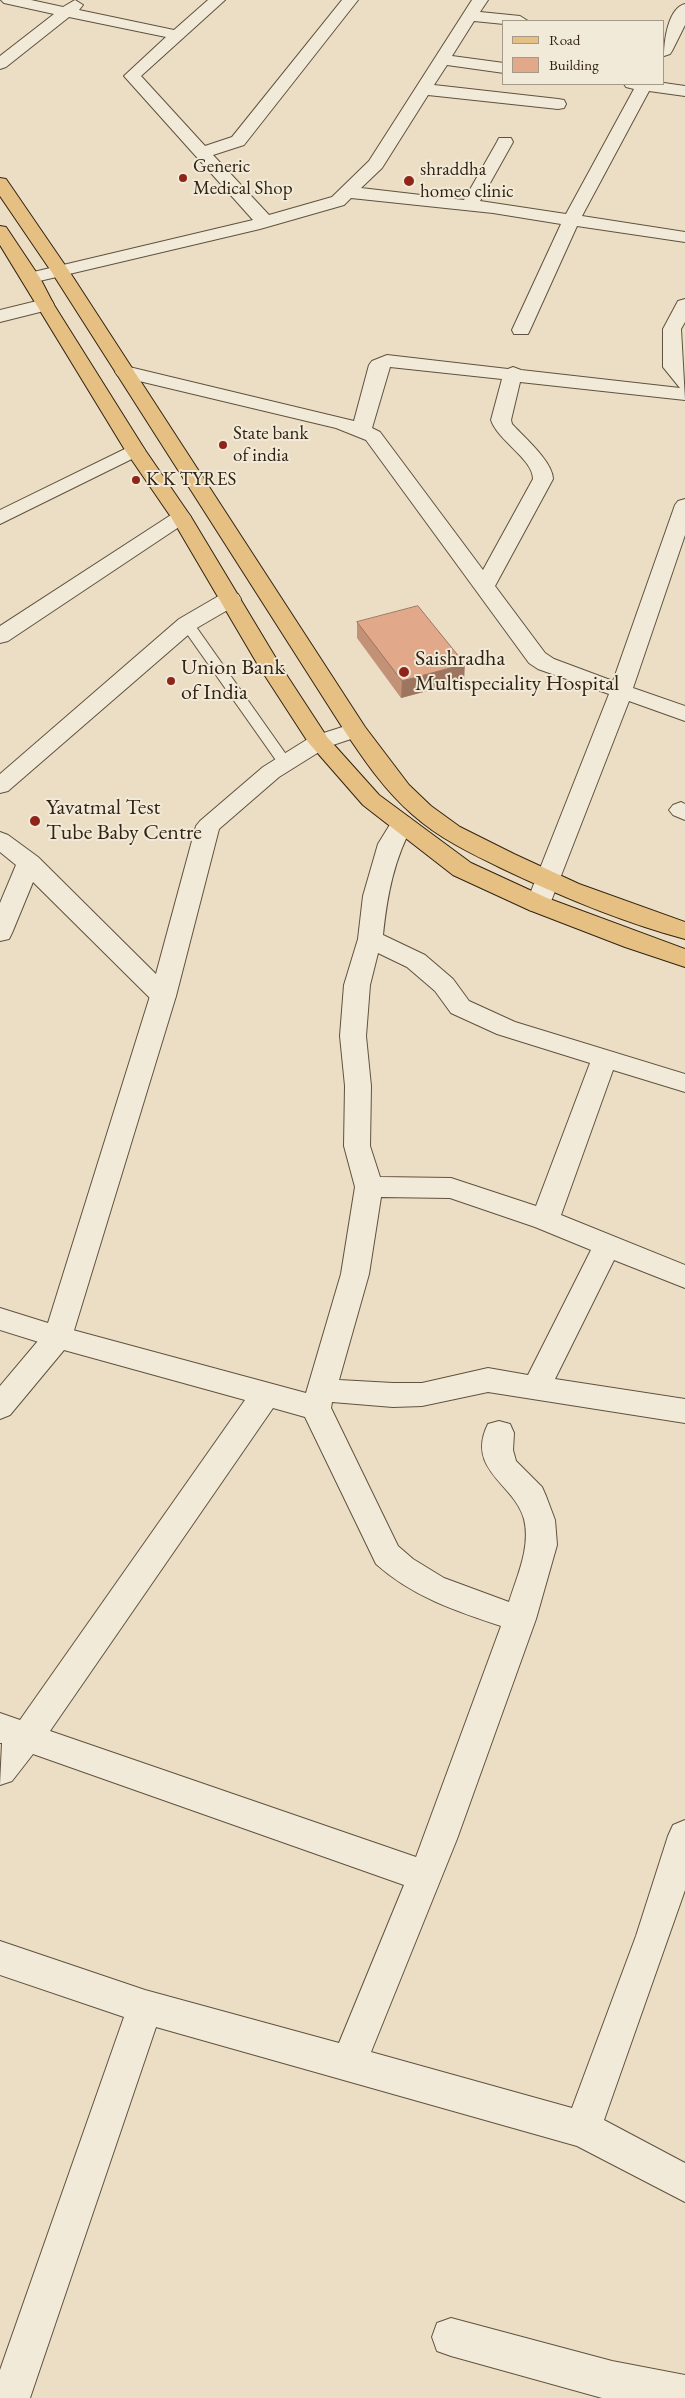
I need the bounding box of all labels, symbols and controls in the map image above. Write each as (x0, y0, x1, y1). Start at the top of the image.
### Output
legend (502, 20, 665, 85)
text: Road (549, 30, 580, 49)
text: Building (549, 55, 599, 74)
place label: Generic Medical Shop (193, 156, 293, 200)
place label: shraddha homeo clinic (420, 159, 514, 203)
marker: Generic Medical Shop (177, 172, 189, 184)
marker: shraddha homeo clinic (402, 174, 416, 188)
place label: State bank of india (233, 423, 308, 467)
marker: State bank of india (217, 439, 229, 451)
place label: K K TYRES (146, 469, 236, 491)
marker: K K TYRES (130, 474, 142, 486)
place label: Saishradha Multispeciality Hospital (415, 646, 619, 698)
place label: Union Bank of India (181, 655, 285, 706)
marker: Saishradha Multispeciality Hospital (397, 665, 411, 679)
marker: Union Bank of India (165, 675, 177, 687)
place label: Yavatmal Test Tube Baby Centre (46, 795, 202, 846)
marker: Yavatmal Test Tube Baby Centre (28, 814, 42, 828)

